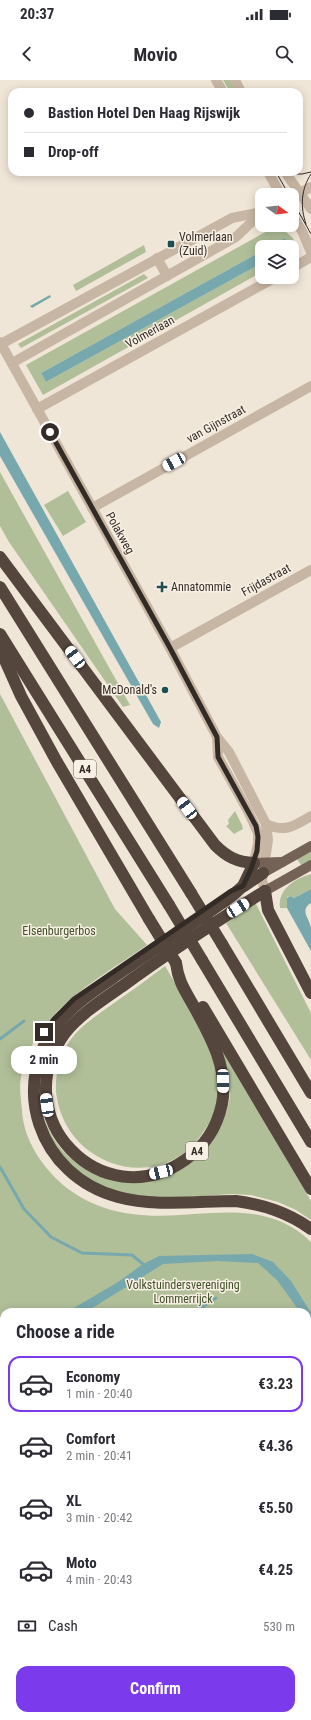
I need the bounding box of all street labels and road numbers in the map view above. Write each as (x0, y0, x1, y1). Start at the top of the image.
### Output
street label: Volmerlaan (123, 313, 177, 351)
street label: van Gijnstraat (184, 402, 248, 446)
street label: Polakweg (103, 510, 137, 557)
street label: Frijdastraat (239, 561, 293, 599)
road number: A4 (74, 760, 96, 778)
road number: A4 (186, 1142, 208, 1160)

